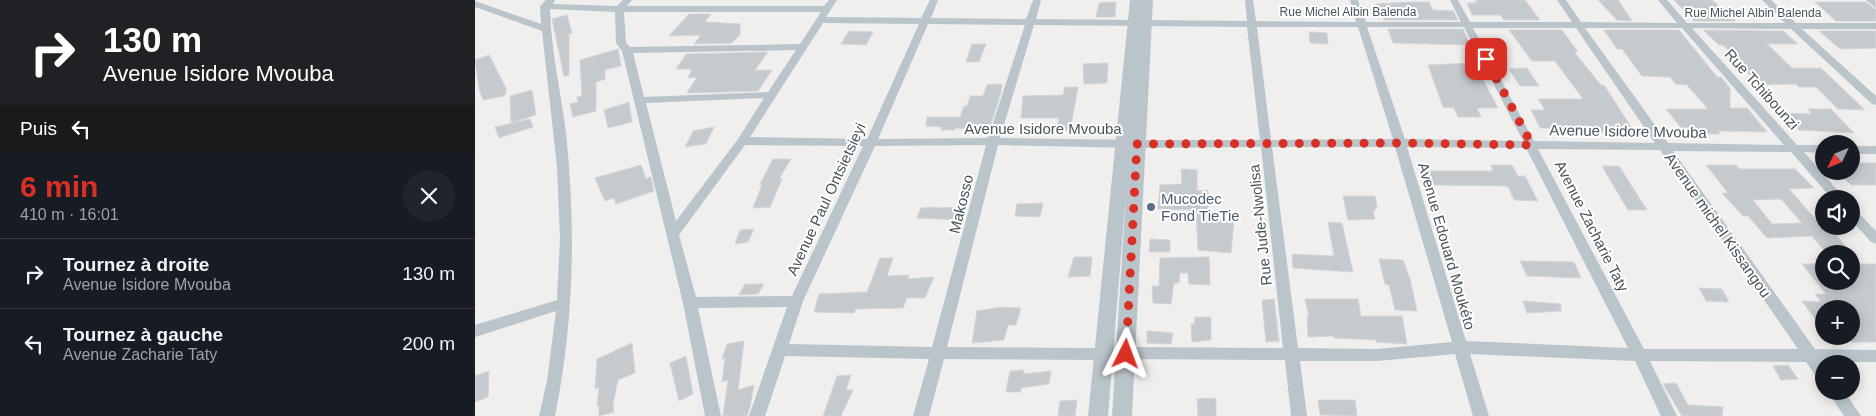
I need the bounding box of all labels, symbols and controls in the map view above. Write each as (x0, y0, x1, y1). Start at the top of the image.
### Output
street label: Rue Michel Albin Balenda (1280, 5, 1417, 19)
street label: Rue Michel Albin Balenda (1685, 6, 1822, 20)
icon: right (20, 20, 85, 85)
text: 130 m (103, 20, 202, 59)
pin (1465, 38, 1507, 80)
icon: arrive (1472, 45, 1500, 73)
street label: Rue Tchibounzi (1721, 45, 1803, 133)
text: Avenue Isidore Mvouba (103, 61, 334, 86)
icon: left (67, 115, 95, 143)
text: Puis (20, 118, 57, 139)
street label: Avenue Paul Ontsietsieyi (783, 120, 869, 278)
street label: Avenue Isidore Mvouba (964, 120, 1122, 137)
street label: Avenue Isidore Mvouba (1549, 121, 1707, 141)
north arrow (1815, 135, 1860, 180)
map controls (1815, 135, 1860, 400)
street label: Avenue michel Kissangou (1662, 150, 1774, 300)
street label: Avenue Zacharie Taty (1552, 158, 1633, 295)
street label: Avenue Edouard Moukéto (1415, 160, 1479, 332)
street label: Rue Jude-Nwolisa (1245, 163, 1275, 286)
text: 6 min (20, 170, 98, 203)
button: close (403, 170, 455, 222)
street label: Makosso (945, 173, 977, 235)
place label: Mucodec Fond TieTie (1161, 190, 1240, 224)
button: sound (1815, 190, 1860, 235)
marker: Mucodec Fond TieTie (1145, 201, 1157, 213)
text: 410 m · 16:01 (20, 206, 119, 223)
button: search (1815, 245, 1860, 290)
text: Tournez à droite (63, 254, 209, 275)
icon: right (20, 260, 48, 288)
text: 130 m (402, 263, 455, 284)
text: Avenue Isidore Mvouba (63, 276, 231, 293)
button: + (1815, 300, 1860, 345)
text: Tournez à gauche (63, 324, 223, 345)
position arrow (1099, 327, 1151, 379)
icon: left (20, 330, 48, 358)
text: 200 m (402, 333, 455, 354)
text: Avenue Zacharie Taty (63, 346, 217, 363)
button: − (1815, 355, 1860, 400)

